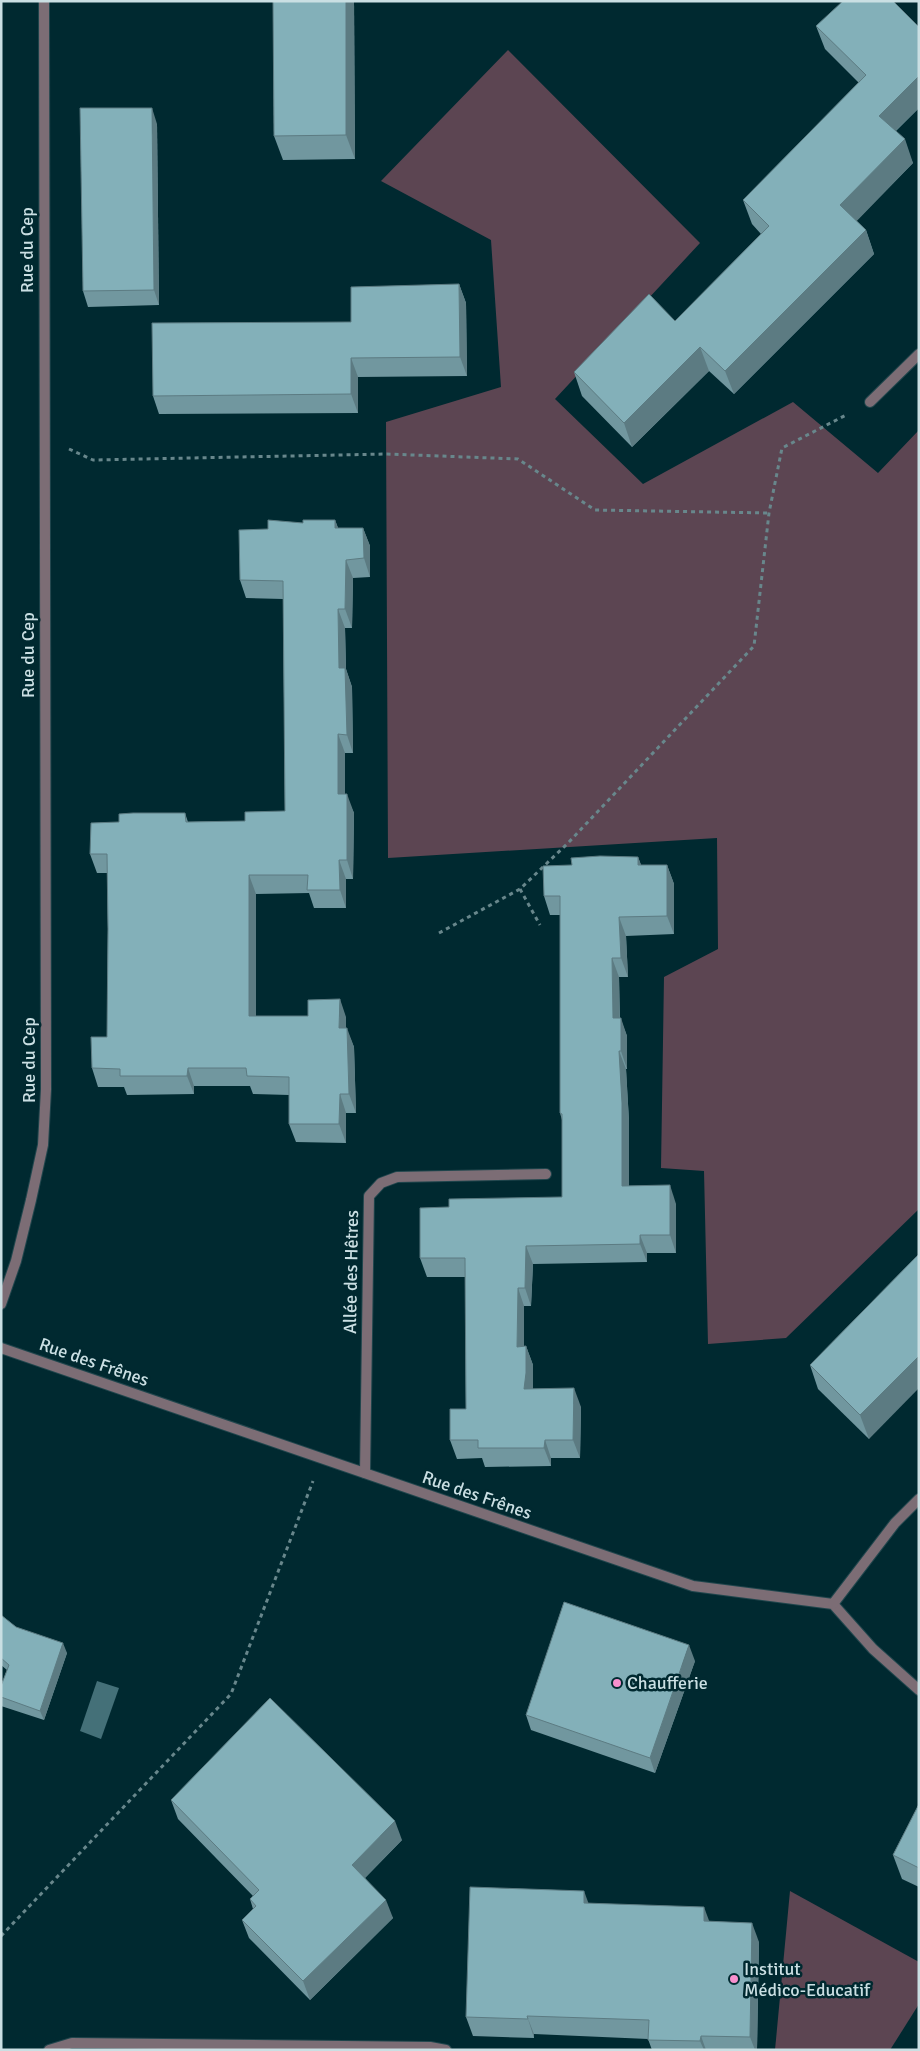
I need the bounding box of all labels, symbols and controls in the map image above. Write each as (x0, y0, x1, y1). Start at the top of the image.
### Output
street label: Rue du Cep (16, 207, 38, 293)
street label: Rue du Cep (17, 612, 39, 698)
street label: Rue du Cep (18, 1017, 40, 1103)
street label: Allée des Hêtres (339, 1210, 363, 1334)
street label: Rue des Frênes (36, 1333, 152, 1391)
street label: Rue des Frênes (419, 1466, 535, 1524)
place label: Chaufferie (627, 1672, 708, 1694)
marker: Chaufferie (611, 1677, 623, 1689)
place label: Institut Médico-Educatif (744, 1958, 871, 2001)
marker: Institut Médico-Educatif (728, 1973, 740, 1985)

